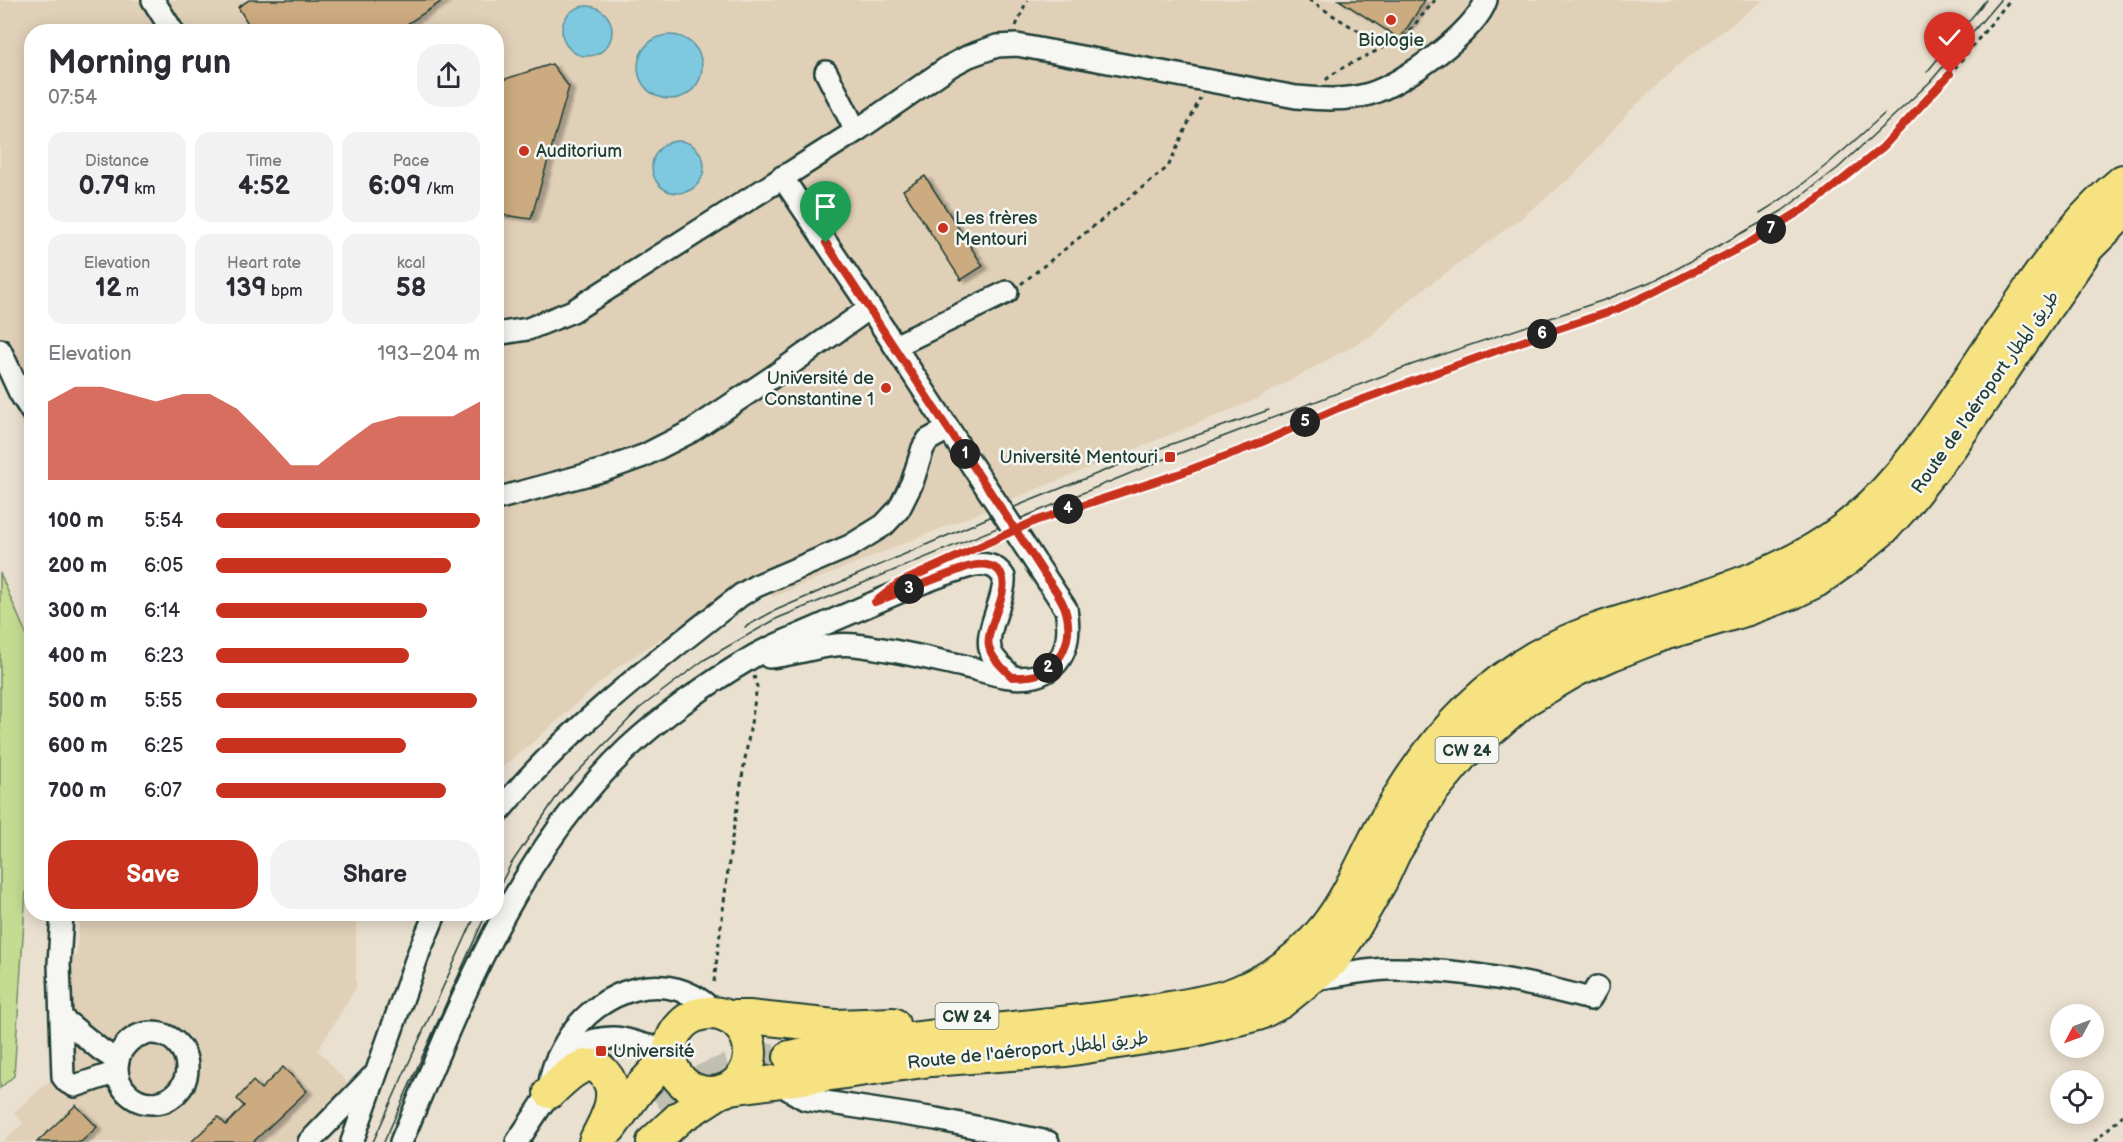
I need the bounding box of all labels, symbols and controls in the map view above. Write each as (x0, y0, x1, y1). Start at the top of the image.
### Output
pin (1924, 12, 1975, 74)
marker: Biologie (1384, 13, 1398, 27)
icon: check (1933, 21, 1966, 54)
place label: Biologie (1358, 30, 1424, 51)
text: Morning run (48, 43, 231, 83)
button: share (417, 44, 480, 107)
text: 07:54 (48, 86, 97, 110)
place label: Auditorium (536, 141, 622, 162)
marker: Auditorium (517, 144, 531, 158)
text: Distance (85, 152, 149, 171)
text: Time (246, 152, 282, 171)
text: Pace (393, 152, 429, 171)
text: 0.79 (79, 171, 130, 202)
text: 4:52 (238, 171, 290, 202)
text: 6:09 (368, 171, 421, 202)
text: km (130, 180, 155, 199)
text: /km (421, 180, 454, 199)
pin (800, 181, 851, 243)
icon: arrive (809, 190, 842, 223)
place label: Les frères Mentouri (955, 208, 1038, 250)
pin: 7 (1756, 214, 1786, 244)
text: 7 (1767, 219, 1775, 238)
marker: Les frères Mentouri (936, 221, 950, 235)
text: Elevation (84, 254, 150, 273)
text: Heart rate (227, 254, 301, 273)
text: kcal (397, 254, 425, 273)
text: 12 (95, 273, 121, 304)
text: 139 (225, 273, 267, 304)
text: 58 (396, 273, 426, 304)
text: m (121, 282, 139, 301)
text: bpm (267, 282, 303, 301)
street label: Route de l'aéroport طريق المطار (1907, 287, 2064, 498)
pin: 6 (1527, 319, 1557, 349)
text: 6 (1537, 324, 1547, 343)
text: Elevation (48, 342, 131, 366)
text: 193–204 m (378, 342, 480, 366)
place label: Université de Constantine 1 (764, 368, 874, 410)
marker: Université de Constantine 1 (879, 381, 893, 395)
pin: 5 (1290, 407, 1320, 437)
text: 5 (1300, 412, 1310, 431)
pin: 1 (950, 439, 980, 469)
text: 1 (962, 444, 968, 463)
place label: Université Mentouri (1000, 447, 1158, 468)
marker: Université Mentouri (1163, 450, 1177, 464)
pin: 4 (1053, 494, 1083, 524)
text: 4 (1063, 499, 1073, 518)
text: 100 m (48, 509, 104, 533)
text: 5:54 (144, 509, 183, 533)
text: 200 m (48, 554, 107, 578)
text: 6:05 (144, 554, 183, 578)
pin: 3 (894, 574, 924, 604)
text: 3 (904, 579, 914, 598)
text: 300 m (48, 599, 107, 623)
text: 6:14 (144, 599, 180, 623)
text: 400 m (48, 644, 107, 668)
text: 6:23 (144, 644, 184, 668)
pin: 2 (1033, 653, 1063, 683)
text: 2 (1043, 658, 1053, 677)
text: 500 m (48, 689, 107, 713)
text: 5:55 (144, 689, 182, 713)
text: 600 m (48, 734, 108, 758)
text: 6:25 (144, 734, 184, 758)
road number: CW 24 (1436, 737, 1498, 763)
text: 700 m (48, 779, 106, 803)
text: 6:07 (144, 779, 182, 803)
button: Save (48, 840, 258, 909)
button: Share (270, 840, 480, 909)
road number: CW 24 (936, 1003, 998, 1029)
north arrow (2050, 1004, 2104, 1058)
map controls (2050, 1004, 2104, 1124)
street label: Route de l'aéroport طريق المطار (906, 1027, 1150, 1074)
place label: Université (613, 1041, 695, 1062)
marker: Université (594, 1044, 608, 1058)
button: locate (2050, 1070, 2104, 1124)

